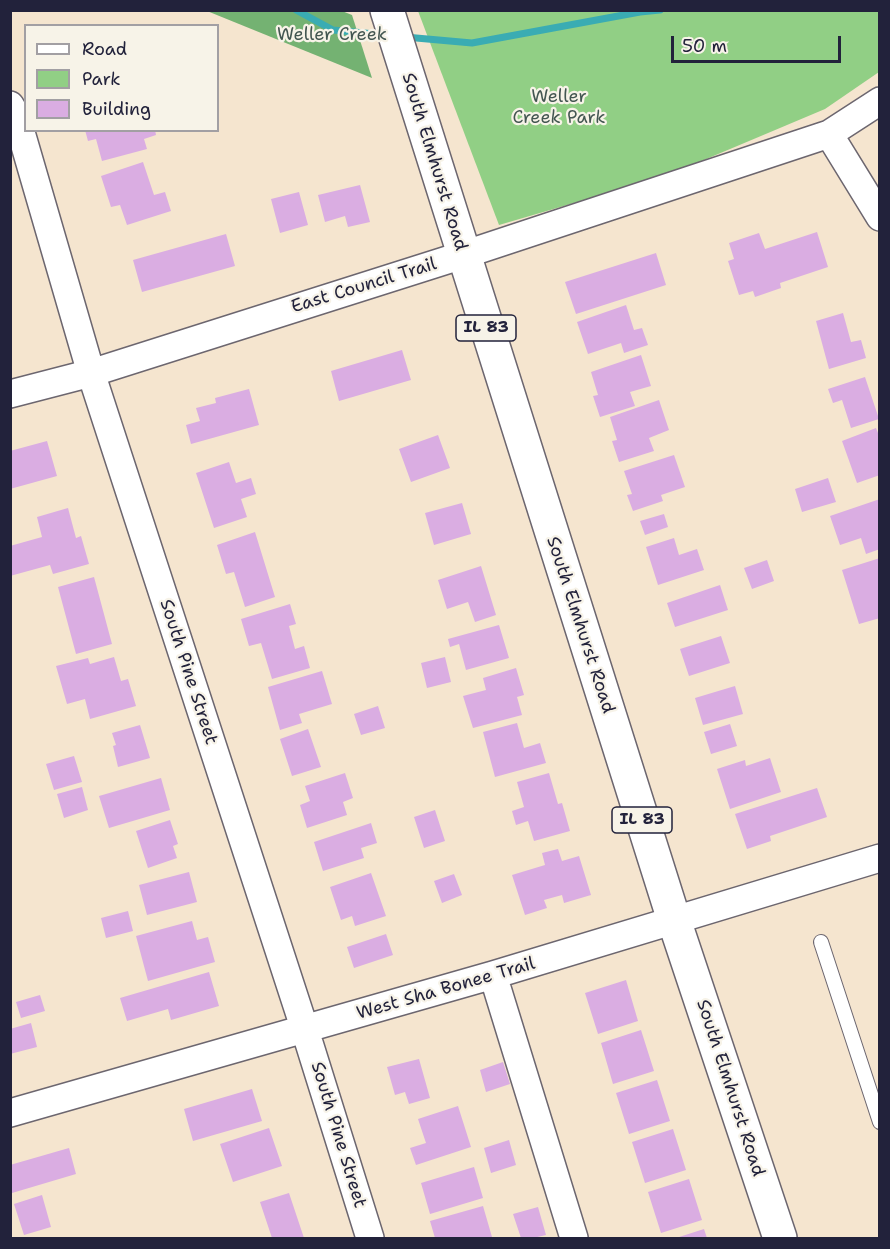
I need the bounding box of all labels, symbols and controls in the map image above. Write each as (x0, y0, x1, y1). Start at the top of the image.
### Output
legend (24, 24, 219, 132)
park label: Weller Creek (277, 24, 387, 46)
scale bar (674, 24, 844, 62)
text: 50 m (682, 34, 727, 58)
text: Road (82, 37, 127, 61)
text: Park (82, 67, 121, 91)
street label: South Elmhurst Road (397, 71, 471, 253)
park label: Weller Creek Park (512, 86, 606, 128)
text: Building (82, 97, 151, 121)
street label: East Council Trail (289, 254, 439, 318)
road number: IL 83 (456, 315, 516, 341)
street label: South Elmhurst Road (541, 534, 619, 716)
street label: South Pine Street (154, 597, 222, 747)
road number: IL 83 (612, 807, 672, 833)
street label: West Sha Bonee Trail (354, 953, 538, 1025)
street label: South Elmhurst Road (691, 997, 769, 1179)
street label: South Pine Street (306, 1059, 370, 1211)

